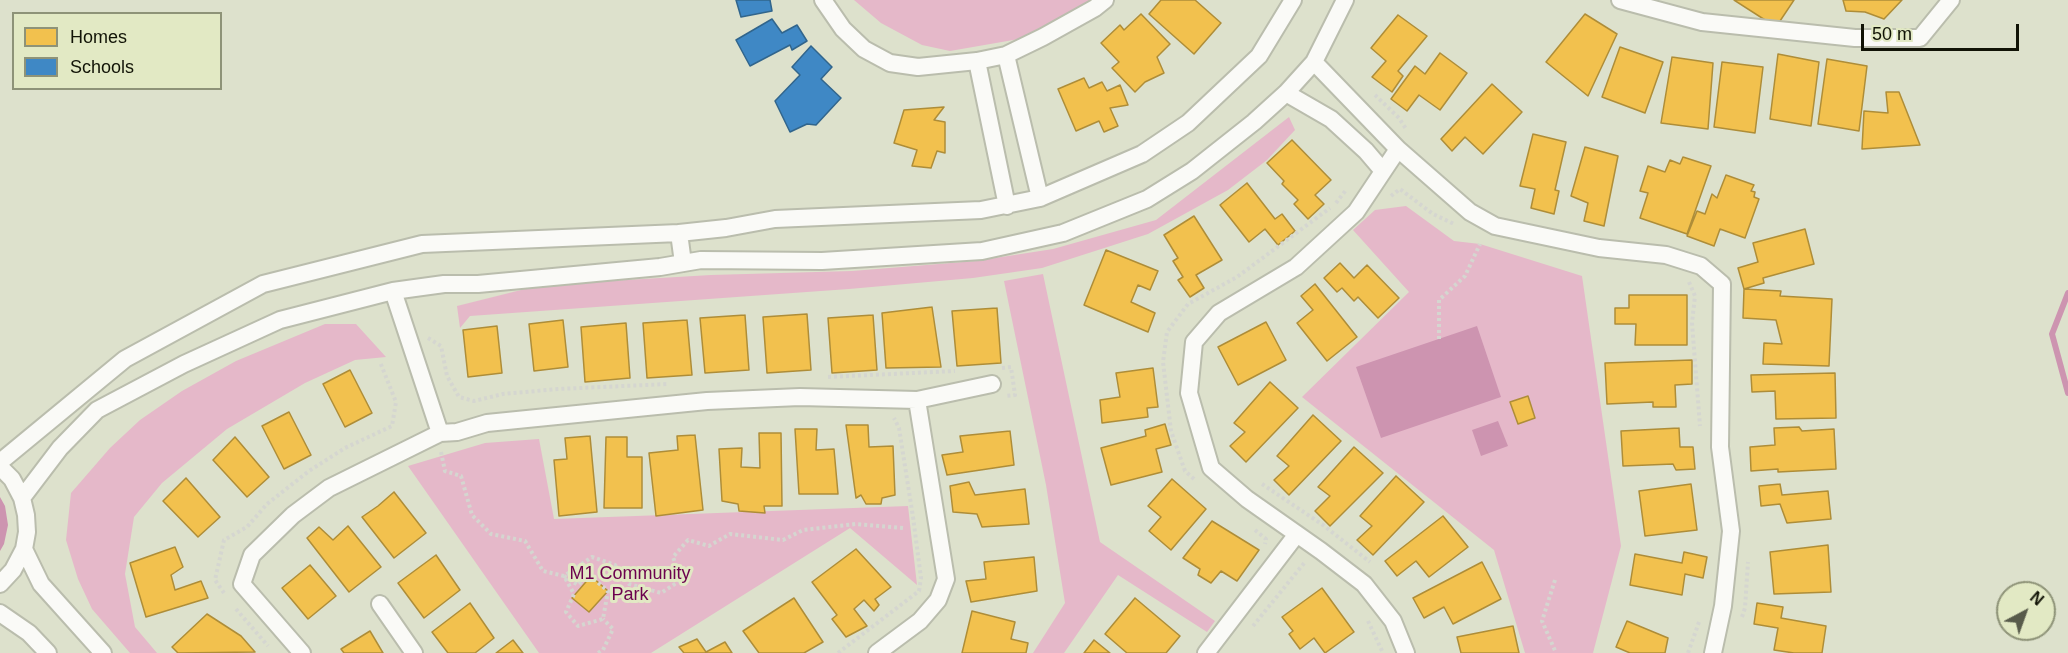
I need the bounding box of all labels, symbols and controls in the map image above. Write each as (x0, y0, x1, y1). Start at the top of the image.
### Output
legend (12, 12, 222, 90)
scale bar (1864, 12, 2022, 50)
text: 50 m (1872, 24, 1912, 44)
text: Homes (70, 27, 127, 47)
text: Schools (70, 57, 134, 77)
park label: M1 Community Park (569, 563, 691, 606)
north arrow (1996, 581, 2056, 641)
text: N (2027, 588, 2047, 609)

